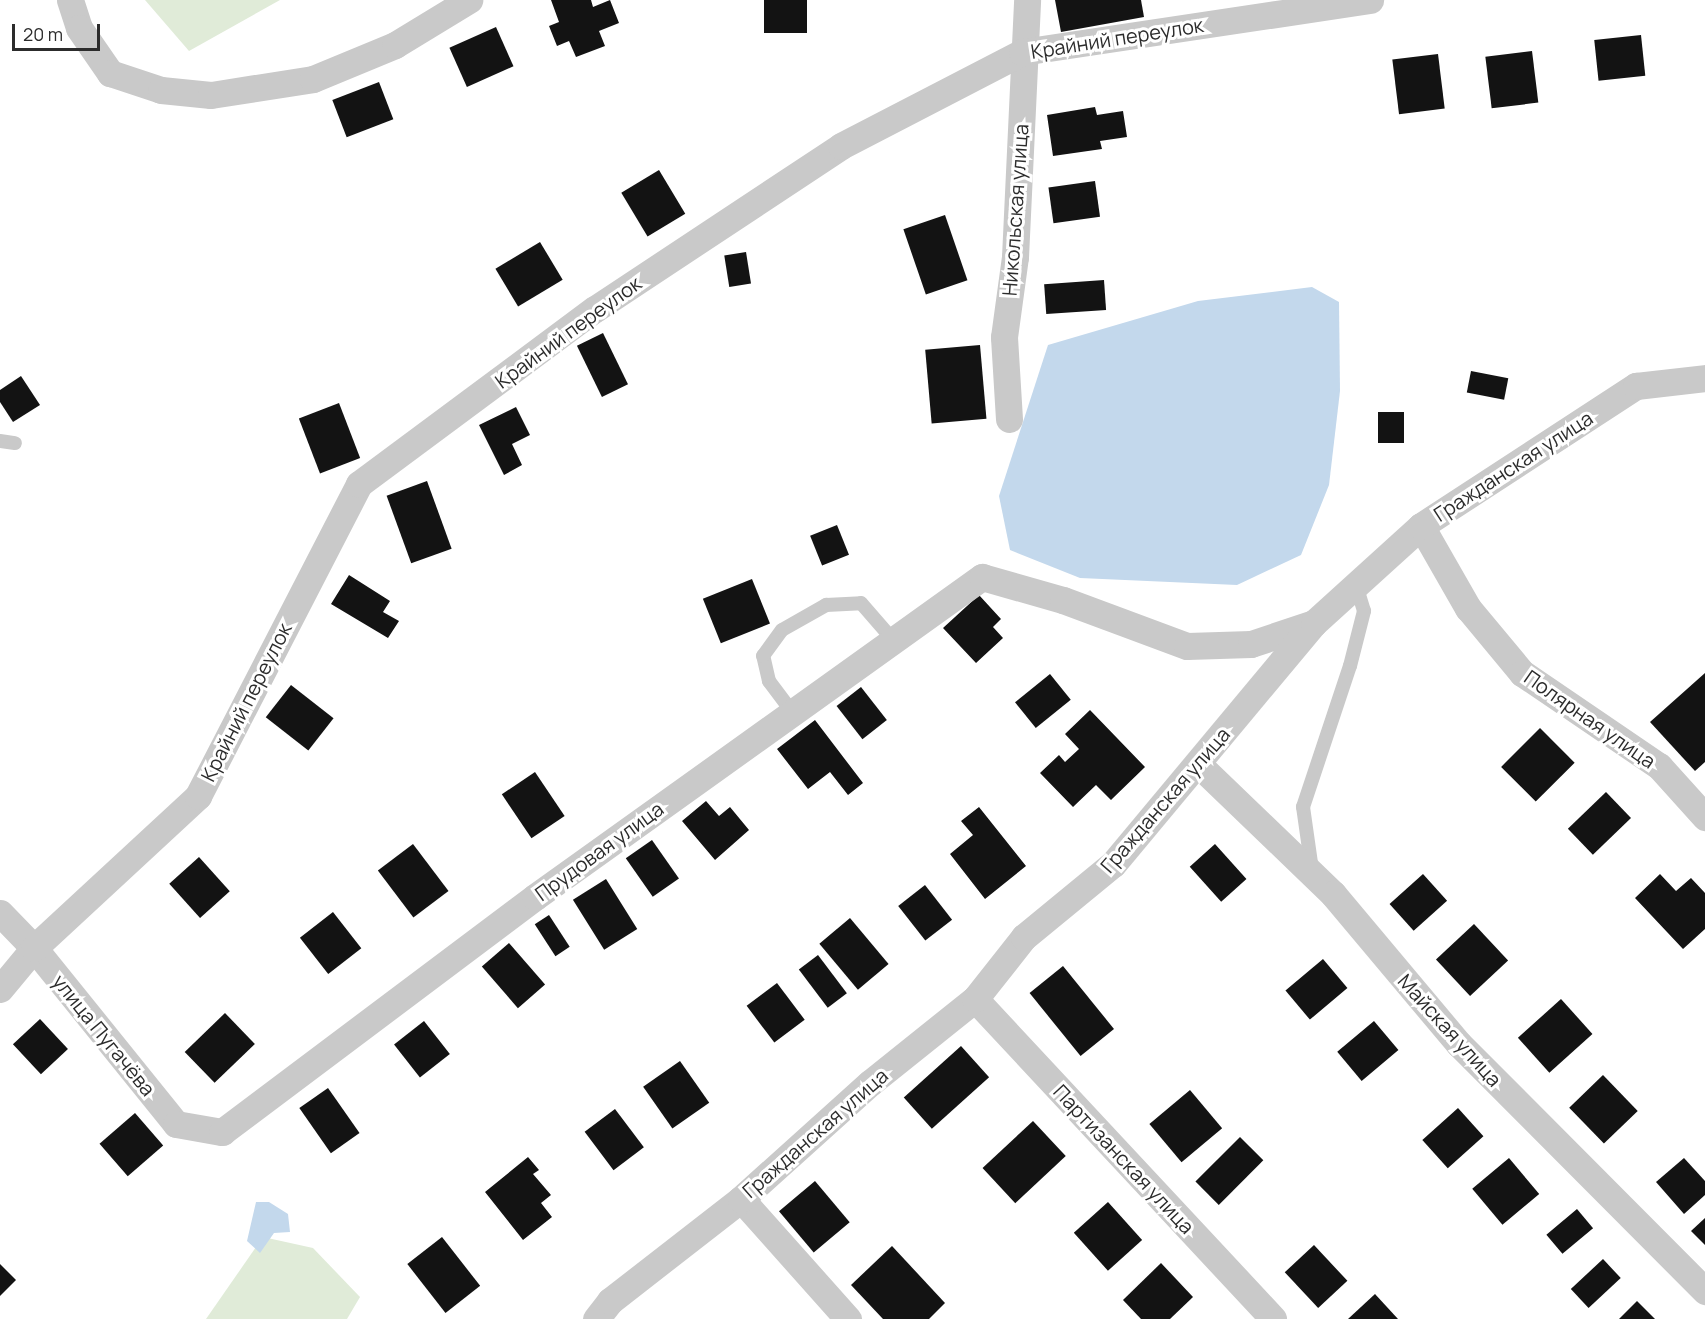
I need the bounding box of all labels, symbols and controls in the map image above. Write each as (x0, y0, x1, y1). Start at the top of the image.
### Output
scale bar (15, 12, 104, 50)
street label: Крайний переулок (1029, 12, 1205, 64)
text: 20 m (23, 22, 63, 46)
street label: Никольская улица (997, 123, 1033, 297)
street label: Крайний переулок (490, 271, 646, 393)
street label: Гражданская улица (1429, 406, 1597, 526)
street label: Крайний переулок (196, 619, 296, 785)
street label: Полярная улица (1520, 665, 1660, 773)
street label: Гражданская улица (1095, 722, 1235, 878)
street label: Прудовая улица (530, 796, 668, 906)
street label: улица Пугачёва (48, 969, 160, 1101)
street label: Майская улица (1393, 969, 1507, 1091)
street label: Гражданская улица (737, 1063, 893, 1203)
street label: Партизанская улица (1049, 1080, 1199, 1238)

